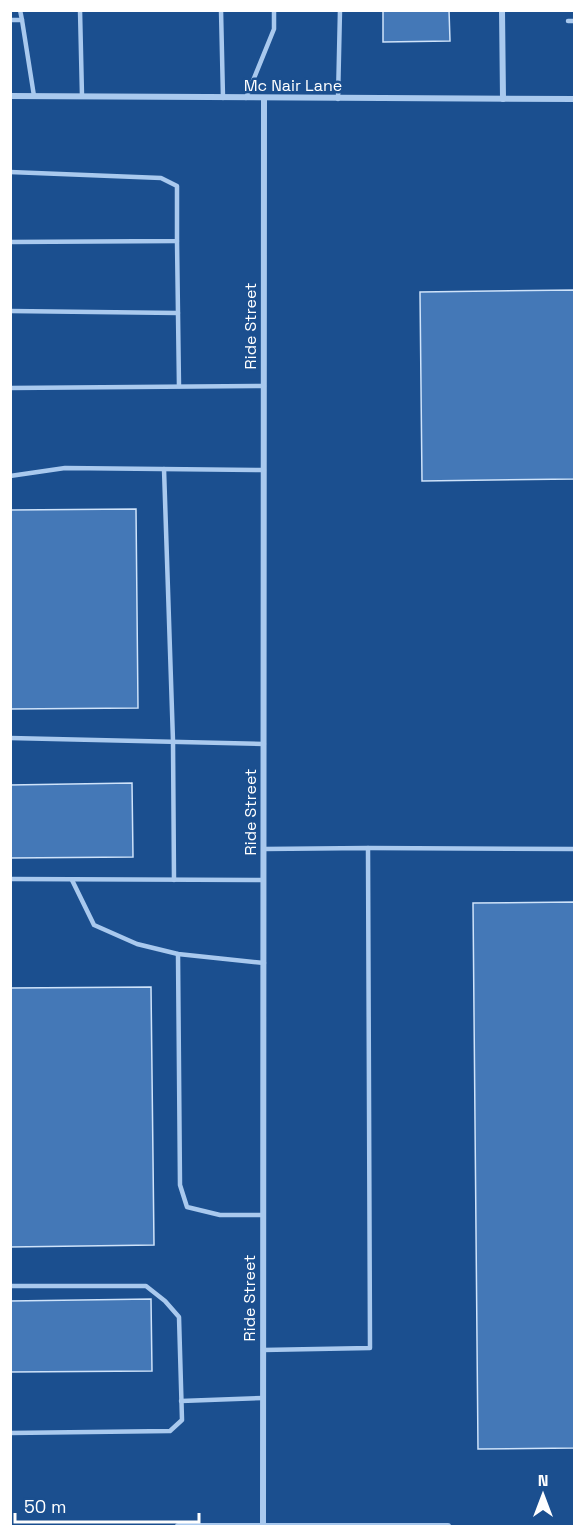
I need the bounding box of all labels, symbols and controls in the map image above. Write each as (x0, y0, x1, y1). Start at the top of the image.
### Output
street label: Mc Nair Lane (244, 75, 342, 96)
street label: Ride Street (240, 283, 261, 369)
street label: Ride Street (240, 769, 261, 855)
street label: Ride Street (239, 1255, 260, 1341)
north arrow (513, 1465, 573, 1525)
text: N (538, 1470, 548, 1491)
scale bar (15, 1486, 200, 1524)
text: 50 m (24, 1495, 66, 1518)

